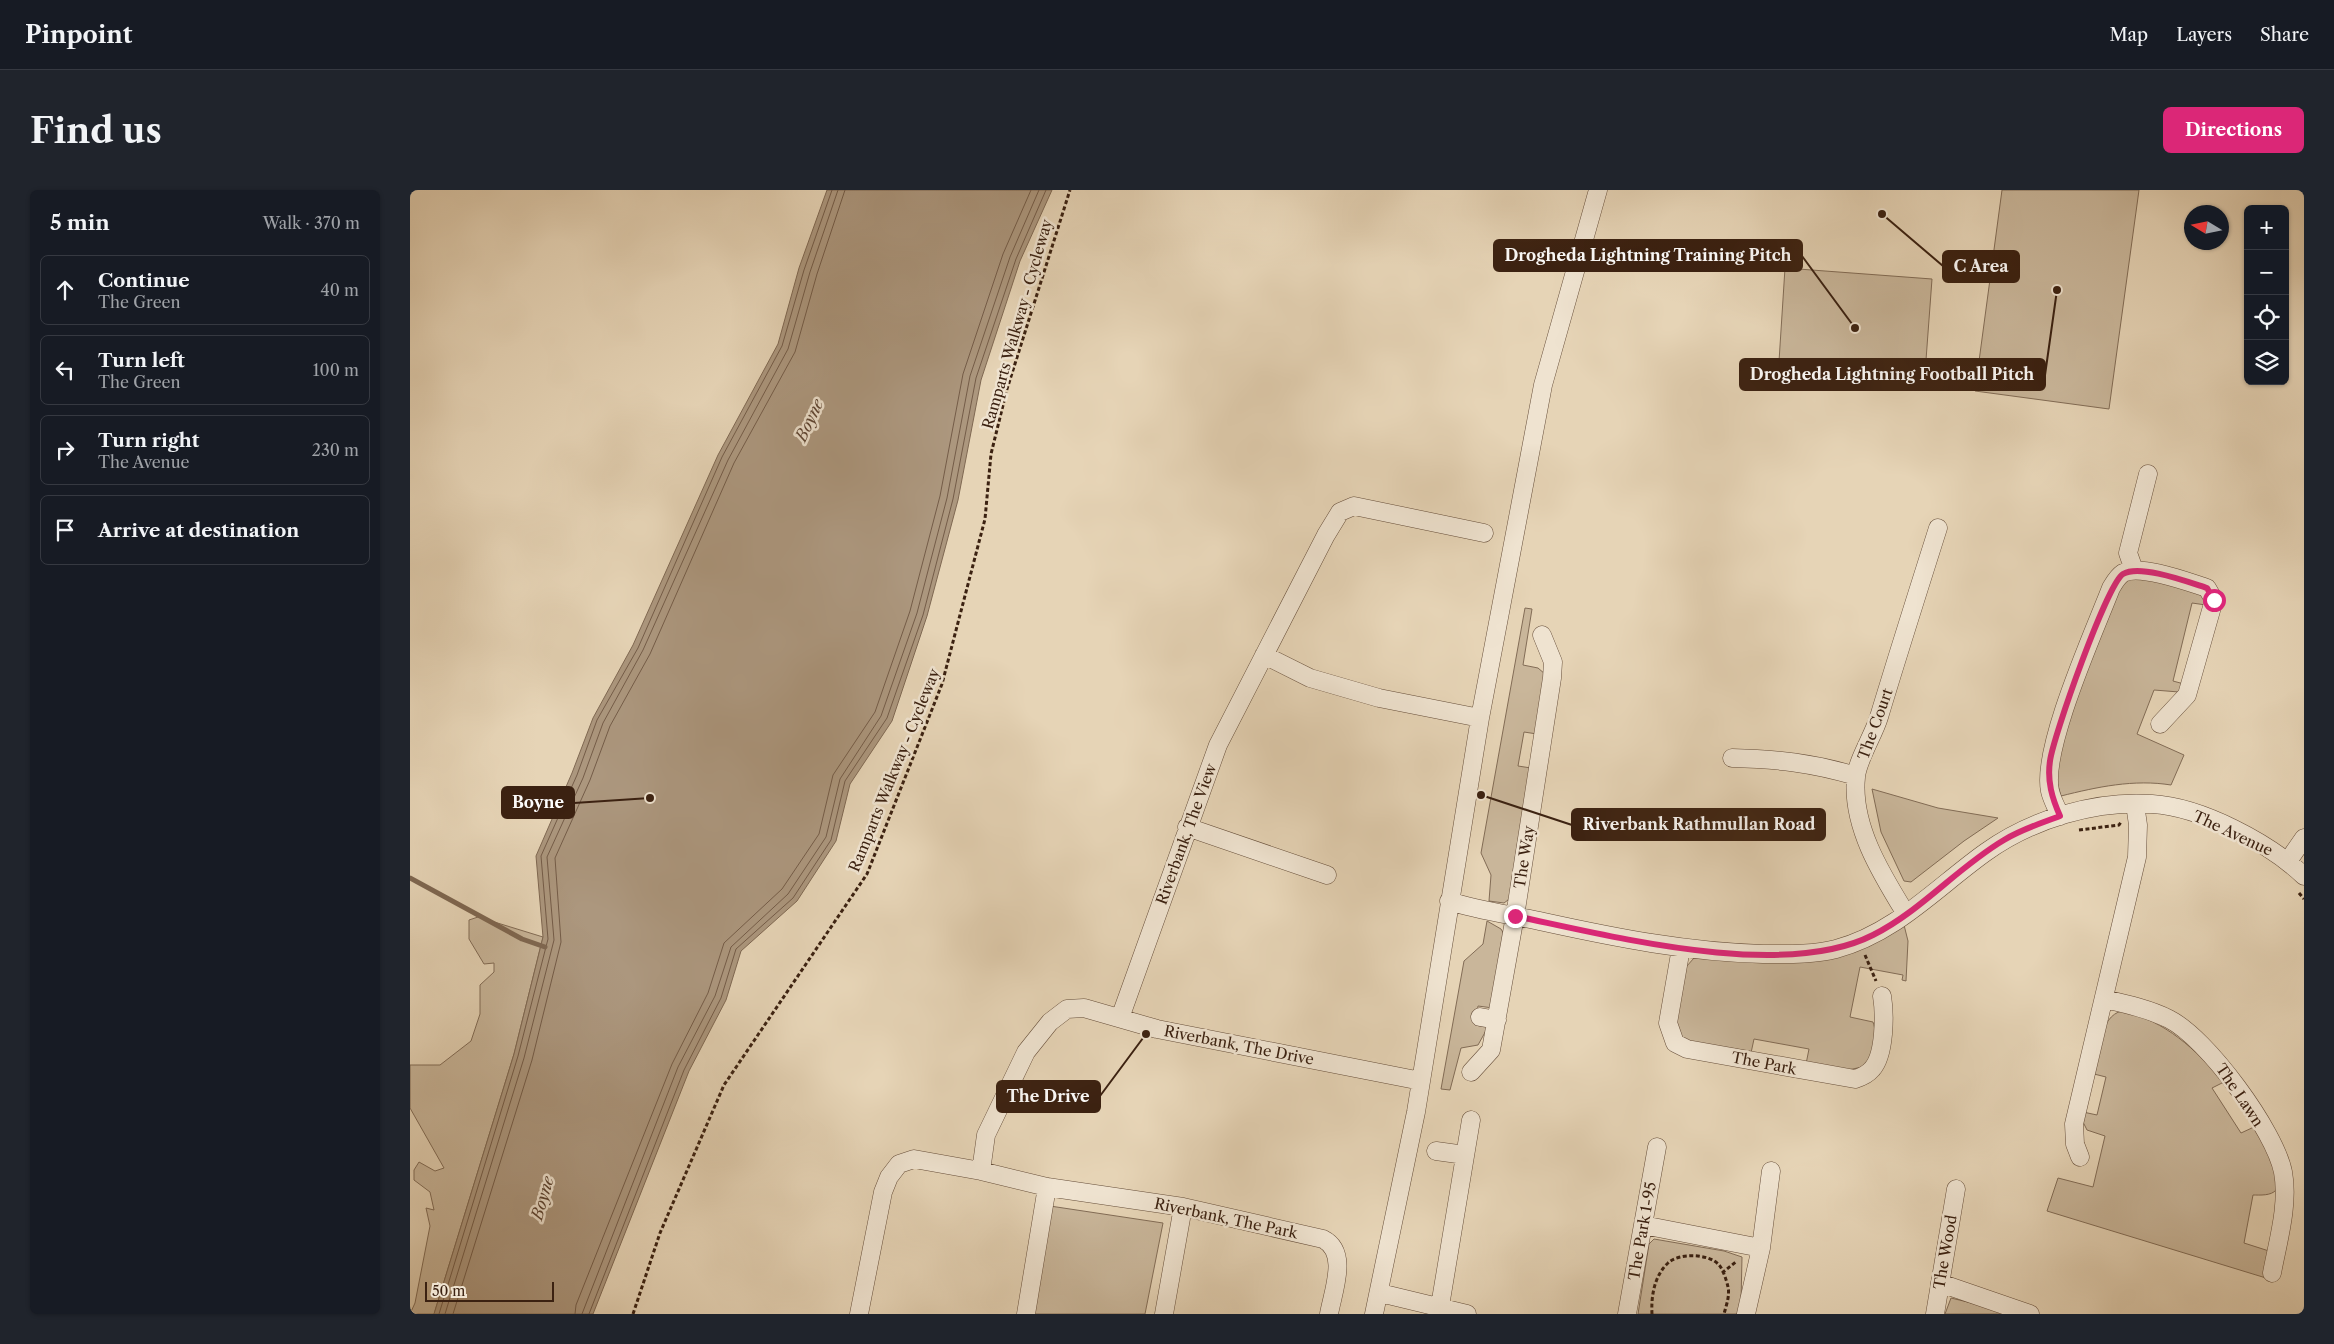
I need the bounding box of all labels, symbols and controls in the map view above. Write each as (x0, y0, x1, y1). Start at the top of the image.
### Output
text: Pinpoint (25, 20, 132, 49)
text: Map (2110, 24, 2148, 46)
text: Layers (2176, 24, 2232, 46)
text: Share (2260, 24, 2309, 46)
button: Directions (2163, 107, 2304, 153)
text: Find us (30, 109, 162, 152)
north arrow (2184, 205, 2229, 250)
map controls (2244, 205, 2289, 385)
button: + (2244, 205, 2289, 250)
text: 5 min (50, 210, 110, 235)
text: Walk · 370 m (263, 213, 360, 233)
street label: Ramparts Walkway - Cycleway (978, 216, 1056, 431)
callout: Drogheda Lightning Training Pitch (1494, 240, 1802, 271)
text: Drogheda Lightning Training Pitch (1504, 245, 1792, 265)
button: − (2244, 250, 2289, 295)
callout: C Area (1943, 251, 2019, 282)
text: C Area (1953, 256, 2009, 276)
text: Continue (98, 269, 190, 292)
icon: ahead (51, 276, 79, 304)
text: 40 m (320, 280, 359, 300)
text: The Green (98, 292, 181, 312)
button: locate (2244, 295, 2289, 340)
button: layers (2244, 340, 2289, 385)
text: Turn left (98, 349, 185, 372)
icon: left (51, 356, 79, 384)
callout: Drogheda Lightning Football Pitch (1740, 359, 2045, 390)
text: 100 m (313, 360, 359, 380)
text: Drogheda Lightning Football Pitch (1750, 364, 2034, 384)
text: The Green (98, 372, 181, 392)
water label: Boyne (790, 395, 828, 446)
text: Turn right (98, 429, 199, 452)
icon: right (51, 436, 79, 464)
text: 230 m (312, 440, 359, 460)
text: The Avenue (98, 452, 189, 472)
icon: arrive (51, 516, 79, 544)
text: Arrive at destination (98, 519, 299, 542)
route start (2203, 589, 2226, 612)
street label: Ramparts Walkway - Cycleway (844, 665, 944, 874)
street label: The Court (1853, 685, 1897, 762)
street label: Riverbank, The View (1152, 760, 1221, 907)
callout: Boyne (502, 787, 574, 818)
text: Boyne (512, 792, 564, 812)
street label: The Avenue (2190, 806, 2276, 860)
callout: Riverbank Rathmullan Road (1572, 809, 1825, 840)
text: Riverbank Rathmullan Road (1583, 814, 1816, 834)
street label: The Way (1510, 824, 1538, 890)
route end (1504, 905, 1527, 928)
street label: Riverbank, The Drive (1162, 1021, 1316, 1069)
street label: The Park (1730, 1047, 1799, 1079)
street label: The Lawn (2212, 1060, 2268, 1131)
callout: The Drive (997, 1081, 1100, 1112)
text: The Drive (1006, 1086, 1090, 1106)
water label: Boyne (526, 1173, 558, 1224)
street label: The Park 1-95 (1624, 1180, 1660, 1282)
street label: Riverbank, The Park (1153, 1194, 1301, 1243)
street label: The Wood (1929, 1213, 1961, 1291)
scale bar (425, 1279, 554, 1302)
text: 50 m (432, 1282, 465, 1300)

